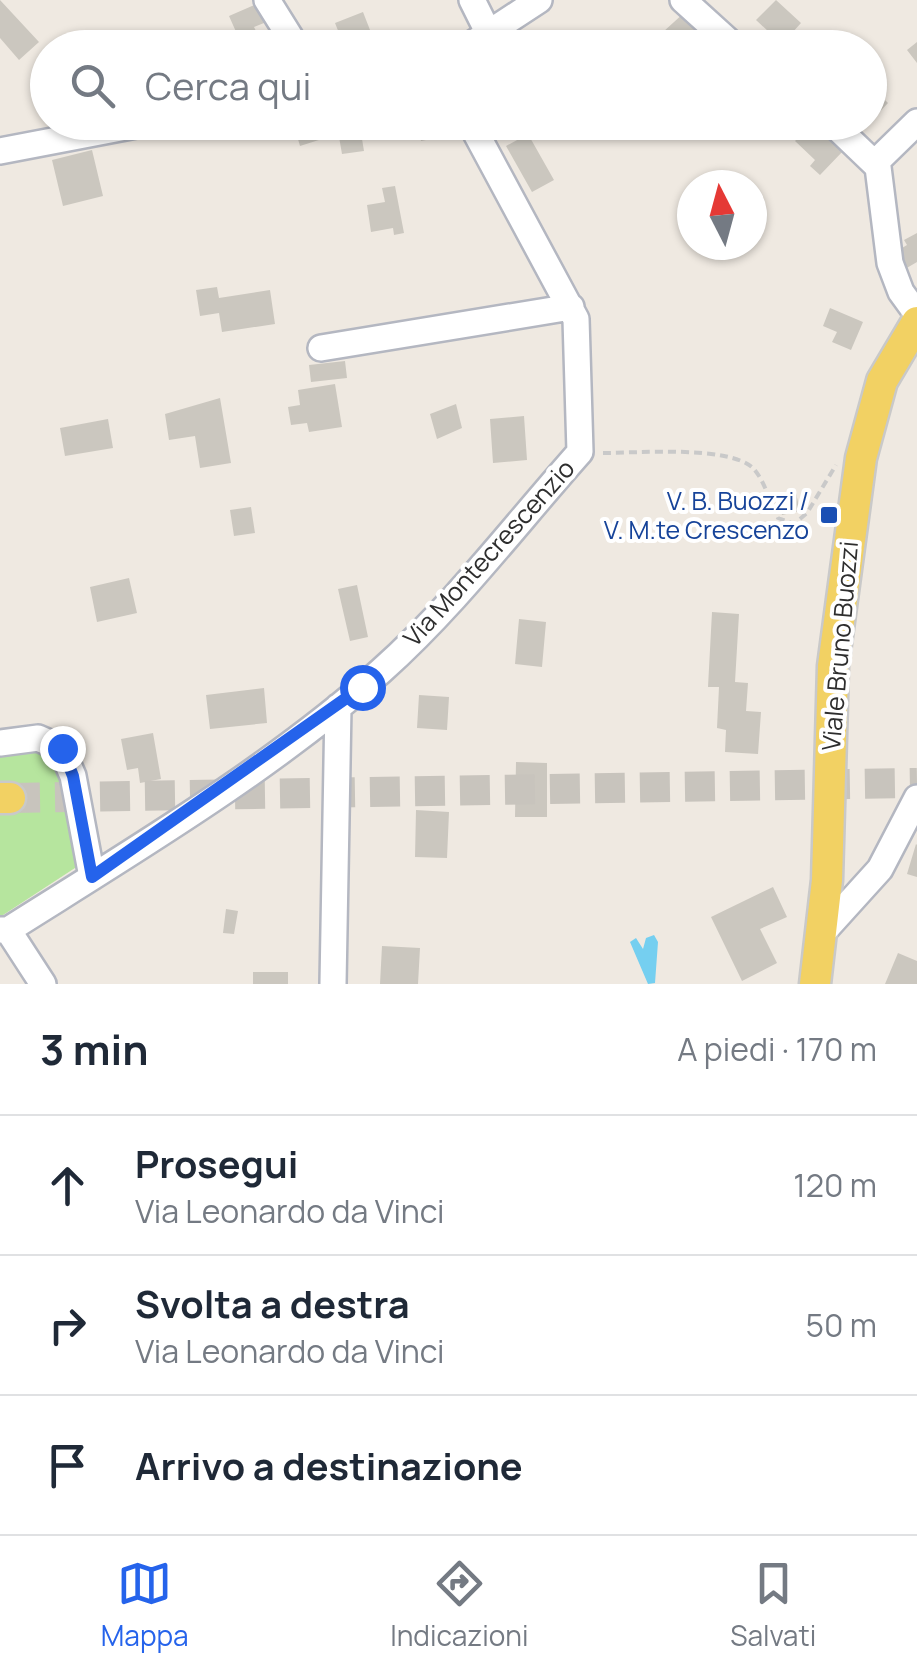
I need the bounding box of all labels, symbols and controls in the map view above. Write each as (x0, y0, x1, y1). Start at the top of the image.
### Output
search box (30, 30, 887, 140)
icon: search (65, 58, 120, 113)
text: Cerca qui (145, 59, 311, 111)
north arrow (677, 170, 767, 260)
street label: Via Montecrescenzio (395, 451, 582, 654)
place label: V. B. Buozzi / V. M.te Crescenzo (604, 483, 809, 547)
marker: V. B. Buozzi / V. M.te Crescenzo (818, 504, 840, 526)
street label: Viale Bruno Buozzi (813, 540, 866, 752)
route start (340, 665, 386, 711)
route end (40, 726, 86, 772)
text: 3 min (40, 1020, 149, 1078)
text: A piedi · 170 m (677, 1027, 877, 1071)
text: Prosegui (135, 1137, 298, 1189)
icon: ahead (40, 1158, 95, 1213)
text: 120 m (793, 1163, 877, 1207)
text: Via Leonardo da Vinci (135, 1189, 444, 1233)
text: Svolta a destra (135, 1277, 410, 1329)
icon: right (40, 1298, 95, 1353)
text: 50 m (805, 1303, 877, 1347)
text: Via Leonardo da Vinci (135, 1329, 444, 1373)
icon: arrive (40, 1438, 95, 1493)
text: Arrivo a destinazione (135, 1439, 523, 1491)
tab: Mappa (101, 1556, 189, 1654)
tab: Indicazioni (390, 1556, 529, 1654)
tab: Salvati (730, 1556, 816, 1654)

